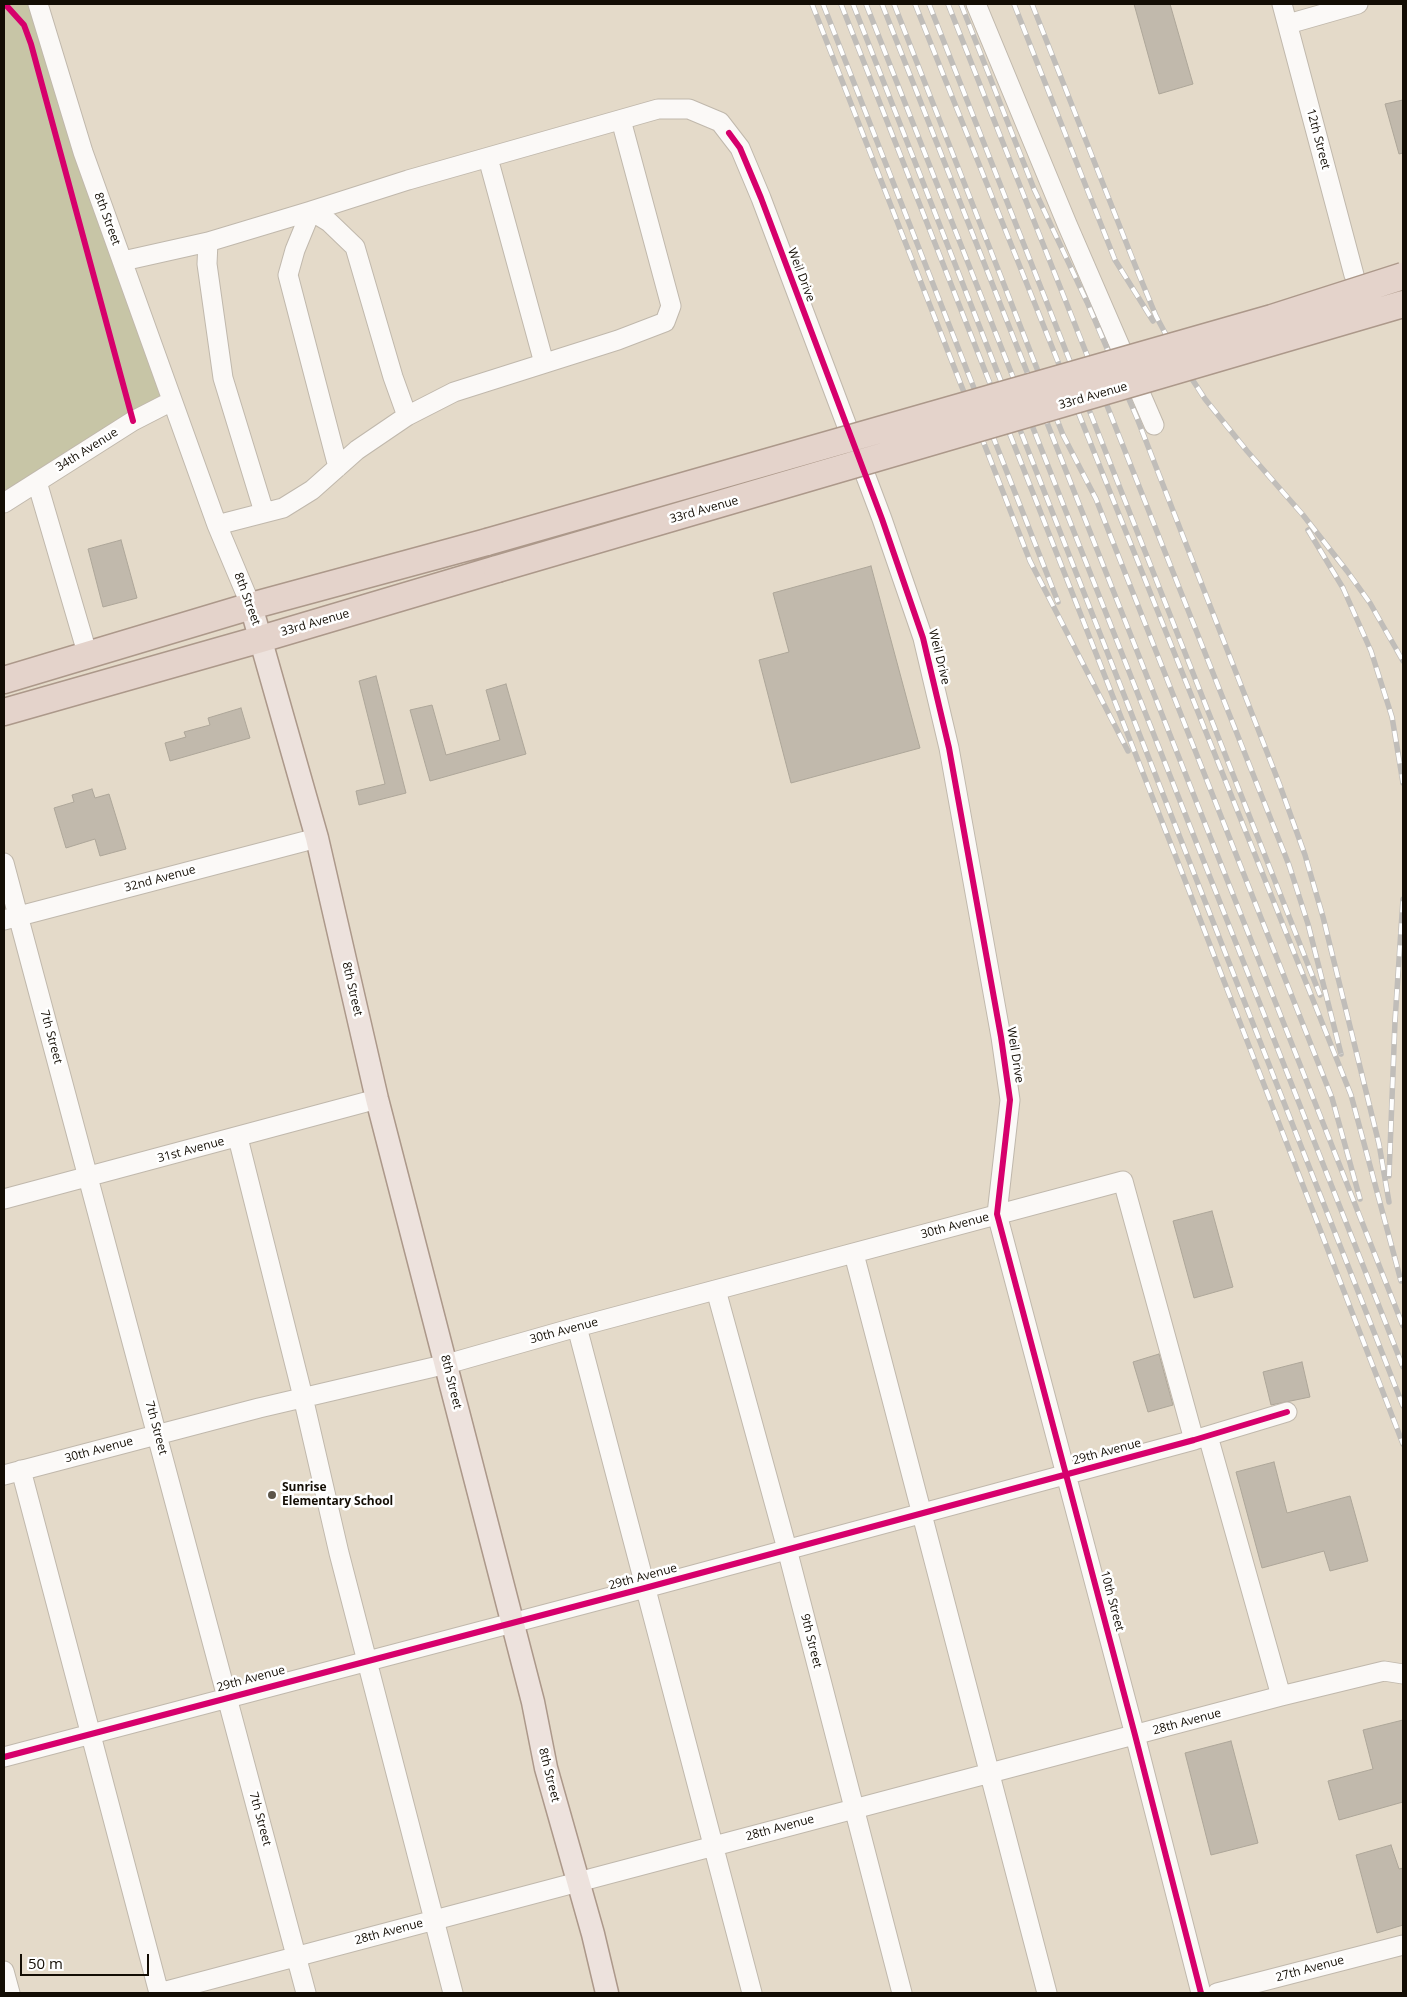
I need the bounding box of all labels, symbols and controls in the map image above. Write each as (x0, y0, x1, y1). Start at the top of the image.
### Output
street label: 12th Street (1303, 107, 1333, 171)
street label: 8th Street (91, 191, 123, 247)
street label: Weil Drive (784, 246, 818, 304)
street label: 33rd Avenue (1057, 379, 1129, 413)
street label: 34th Avenue (53, 425, 121, 475)
street label: 33rd Avenue (668, 493, 740, 527)
street label: 8th Street (231, 571, 263, 627)
street label: 33rd Avenue (279, 606, 351, 640)
street label: Weil Drive (925, 628, 953, 686)
street label: 32nd Avenue (123, 863, 197, 895)
street label: 8th Street (339, 961, 365, 1017)
street label: 7th Street (37, 1009, 65, 1065)
street label: Weil Drive (1003, 1026, 1027, 1084)
street label: 31st Avenue (156, 1134, 226, 1166)
street label: 30th Avenue (919, 1210, 991, 1242)
street label: 30th Avenue (528, 1315, 600, 1347)
street label: 8th Street (437, 1354, 465, 1410)
street label: 7th Street (142, 1400, 170, 1456)
street label: 30th Avenue (63, 1434, 135, 1466)
street label: 29th Avenue (1071, 1436, 1143, 1468)
place label: Sunrise Elementary School (282, 1481, 393, 1509)
marker: Sunrise Elementary School (266, 1489, 278, 1501)
street label: 29th Avenue (607, 1561, 679, 1593)
street label: 10th Street (1097, 1569, 1127, 1633)
street label: 9th Street (797, 1613, 825, 1669)
street label: 29th Avenue (215, 1663, 287, 1695)
street label: 28th Avenue (1151, 1706, 1223, 1738)
street label: 8th Street (535, 1747, 563, 1803)
street label: 7th Street (246, 1791, 274, 1847)
street label: 28th Avenue (744, 1812, 816, 1844)
street label: 28th Avenue (353, 1916, 425, 1948)
scale bar (22, 1944, 151, 1976)
text: 50 m (28, 1953, 63, 1973)
street label: 27th Avenue (1274, 1953, 1346, 1985)

